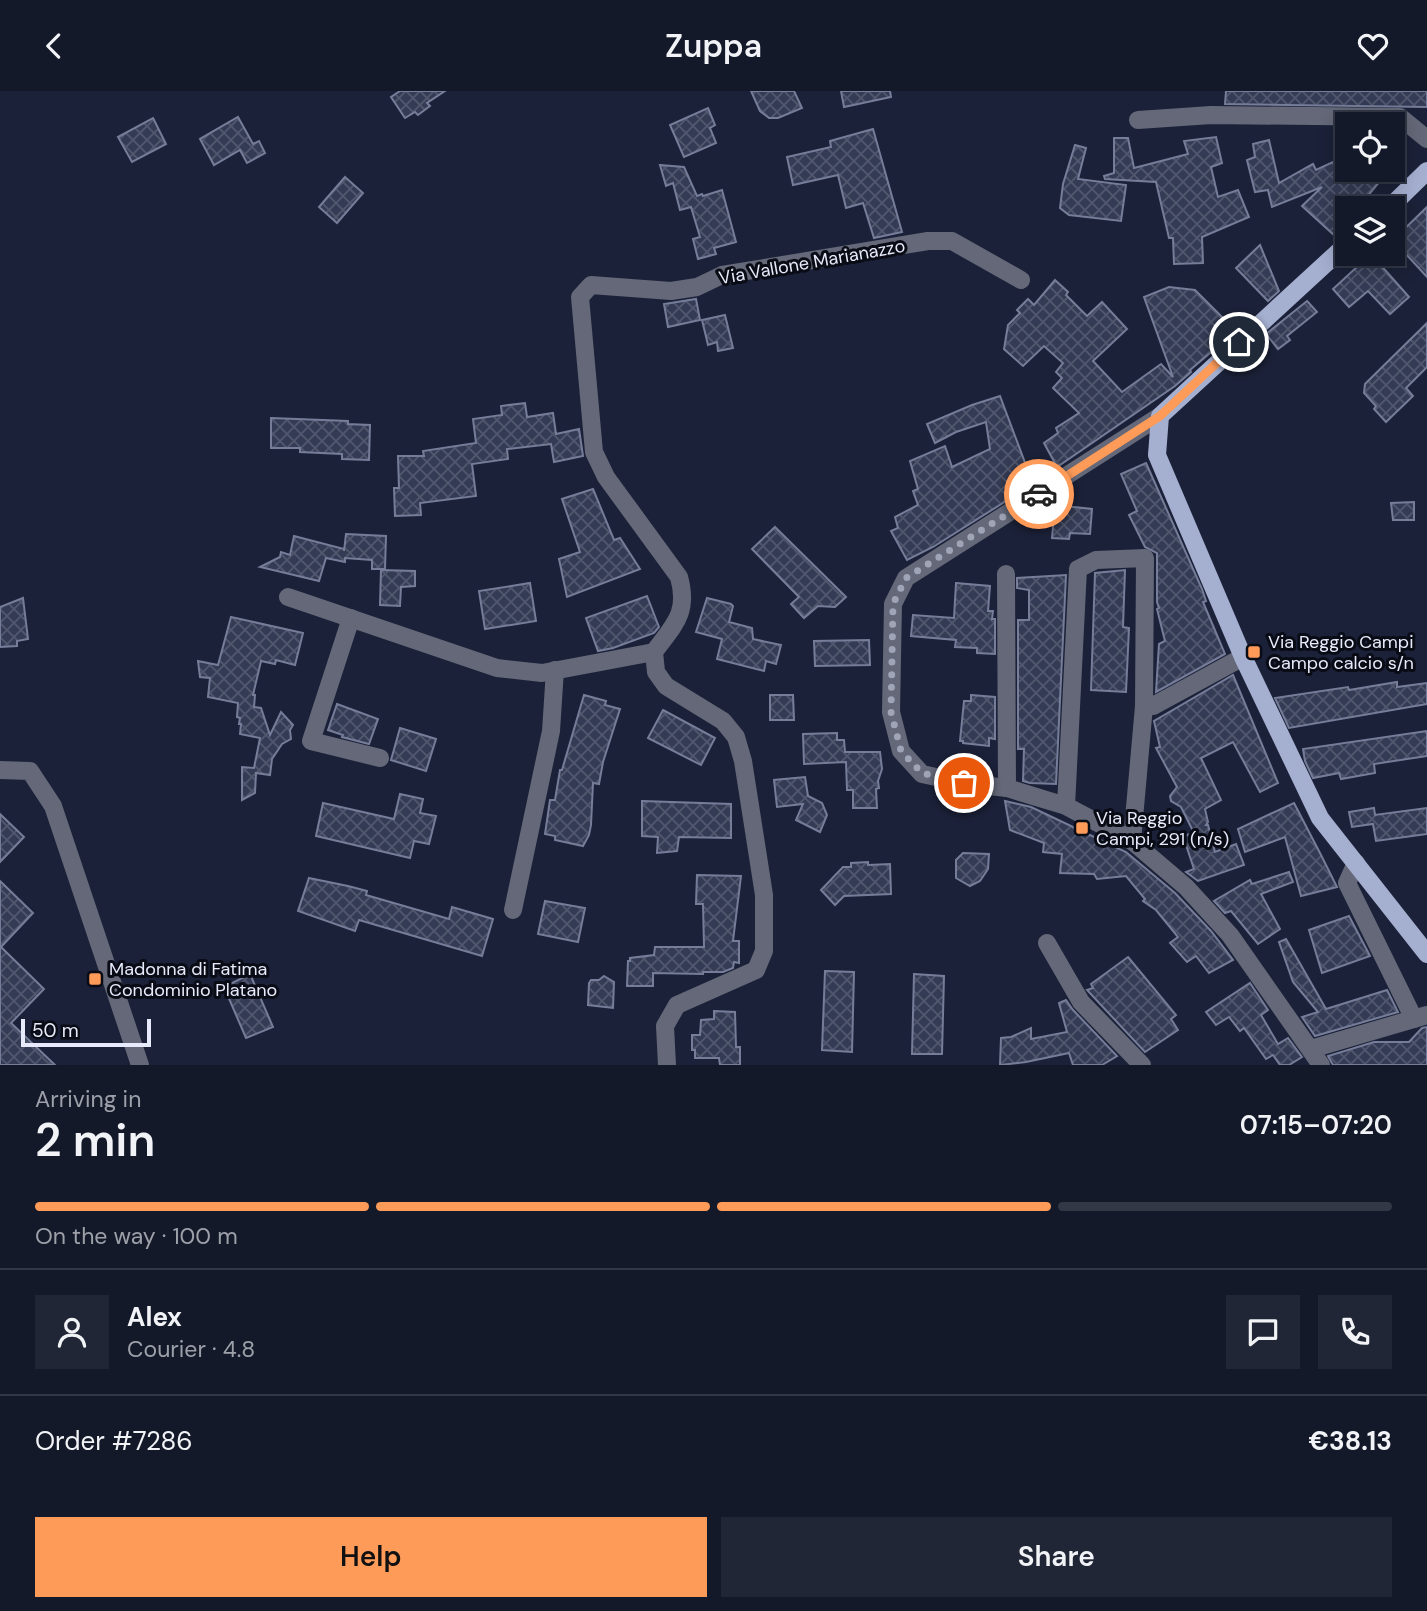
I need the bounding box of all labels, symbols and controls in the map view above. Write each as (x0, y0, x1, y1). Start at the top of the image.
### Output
text: Zuppa (665, 25, 762, 67)
icon: back (35, 27, 73, 65)
icon: heart (1354, 27, 1392, 65)
map controls (1335, 112, 1405, 266)
button: locate (1335, 112, 1405, 182)
button: layers (1335, 196, 1405, 266)
street label: Via Vallone Marianazzo (717, 234, 907, 290)
pin (1209, 312, 1269, 372)
icon: home (1220, 323, 1258, 361)
courier (1004, 459, 1074, 529)
icon: car (1020, 475, 1058, 513)
place label: Via Reggio Campi Campo calcio s/n (1268, 630, 1414, 675)
marker: Via Reggio Campi Campo calcio s/n (1246, 644, 1262, 660)
pin (934, 753, 994, 813)
icon: bag (945, 764, 983, 802)
place label: Via Reggio Campi, 291 (n/s) (1096, 806, 1229, 851)
marker: Via Reggio Campi, 291 (n/s) (1074, 820, 1090, 836)
place label: Madonna di Fatima Condominio Platano (109, 957, 277, 1002)
marker: Madonna di Fatima Condominio Platano (87, 971, 103, 987)
scale bar (21, 1016, 150, 1048)
text: 50 m (32, 1018, 79, 1043)
text: Arriving in (35, 1084, 141, 1114)
text: 07:15–07:20 (1240, 1108, 1392, 1142)
text: 2 min (35, 1110, 155, 1170)
text: On the way · 100 m (35, 1221, 238, 1251)
button: person (35, 1295, 109, 1369)
button: chat (1226, 1295, 1300, 1369)
button: phone (1318, 1295, 1392, 1369)
text: Alex (127, 1300, 182, 1334)
text: Courier · 4.8 (127, 1334, 255, 1364)
text: Order #7286 (35, 1424, 193, 1458)
text: €38.13 (1308, 1424, 1392, 1458)
button: Help (35, 1517, 707, 1597)
button: Share (721, 1517, 1392, 1597)

